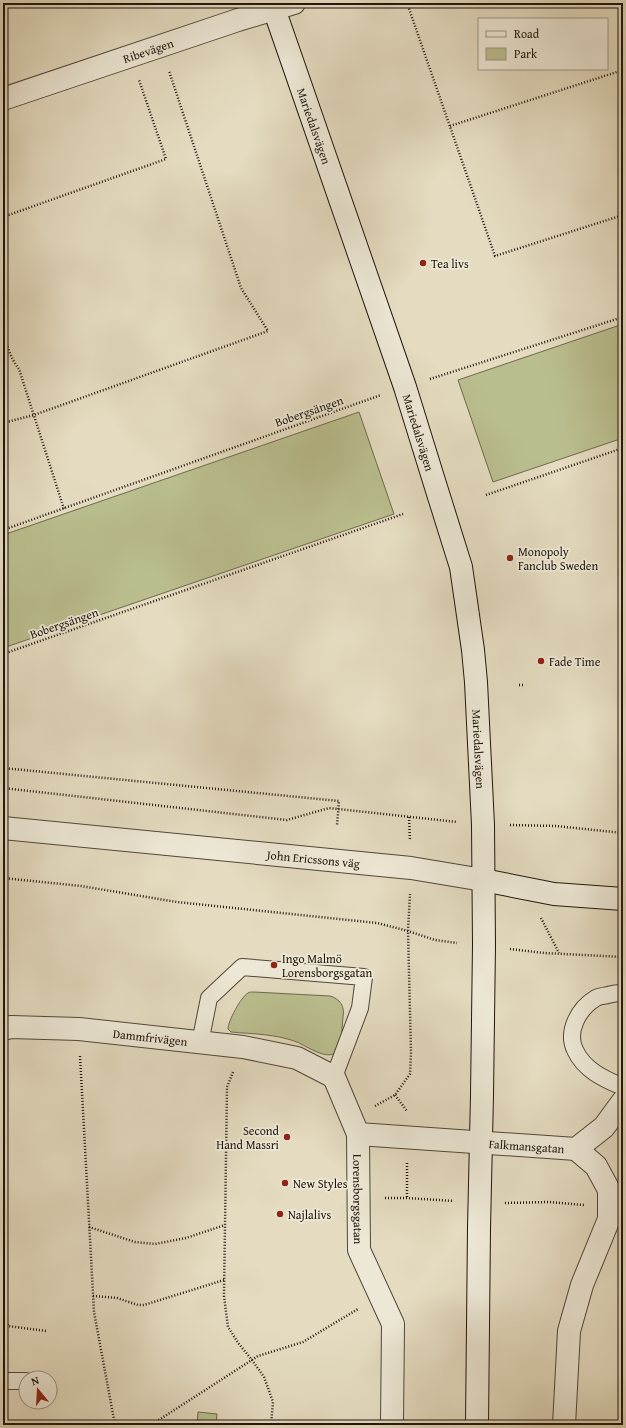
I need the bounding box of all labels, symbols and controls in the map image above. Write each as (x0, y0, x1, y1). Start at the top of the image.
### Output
legend (478, 18, 608, 70)
text: Road (514, 25, 540, 42)
street label: Ribevägen (121, 34, 176, 67)
text: Park (514, 45, 538, 62)
street label: Mariedalsvägen (293, 85, 336, 167)
place label: Tea livs (431, 255, 469, 272)
marker: Tea livs (418, 258, 428, 268)
street label: Bobergsängen (273, 391, 346, 431)
street label: Mariedalsvägen (399, 392, 439, 473)
place label: Monopoly Fanclub Sweden (518, 543, 598, 574)
marker: Monopoly Fanclub Sweden (505, 553, 515, 563)
street label: Bobergsängen (28, 603, 101, 643)
place label: Fade Time (549, 653, 601, 670)
marker: Fade Time (536, 656, 546, 666)
street label: Mariedalsvägen (469, 709, 490, 790)
street label: John Ericssons väg (264, 845, 361, 871)
place label: Ingo Malmö Lorensborgsgatan (282, 950, 372, 981)
marker: Ingo Malmö Lorensborgsgatan (269, 960, 279, 970)
street label: Dammfrivägen (112, 1024, 189, 1049)
place label: Second Hand Massri (216, 1122, 280, 1153)
marker: Second Hand Massri (282, 1132, 292, 1142)
street label: Falkmansgatan (488, 1135, 565, 1157)
street label: Lorensborgsgatan (350, 1154, 367, 1245)
place label: New Styles (293, 1175, 348, 1192)
marker: New Styles (280, 1178, 290, 1188)
place label: Najlalivs (288, 1206, 331, 1223)
marker: Najlalivs (275, 1209, 285, 1219)
north arrow (18, 1370, 58, 1410)
text: N (29, 1372, 41, 1389)

